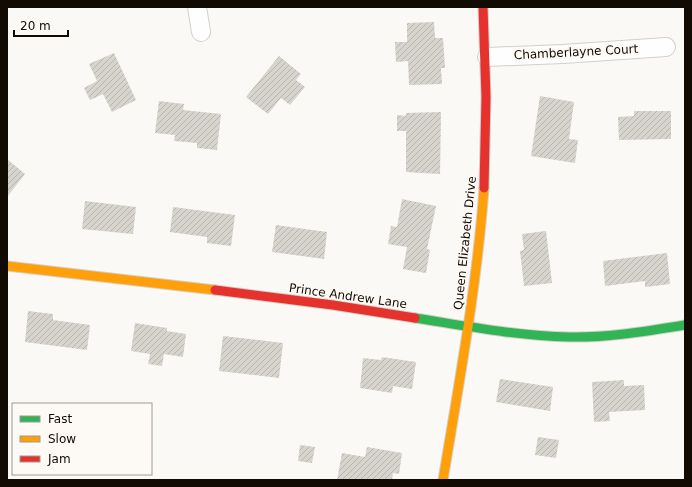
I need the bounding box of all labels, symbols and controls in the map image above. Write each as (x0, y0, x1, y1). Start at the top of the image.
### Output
scale bar (14, 12, 68, 38)
text: 20 m (20, 19, 51, 33)
street label: Chamberlayne Court (513, 42, 639, 62)
street label: Queen Elizabeth Drive (451, 176, 479, 310)
street label: Prince Andrew Lane (288, 281, 408, 311)
legend (12, 403, 152, 475)
text: Fast (48, 412, 72, 426)
text: Slow (48, 432, 76, 446)
text: Jam (47, 452, 71, 466)

